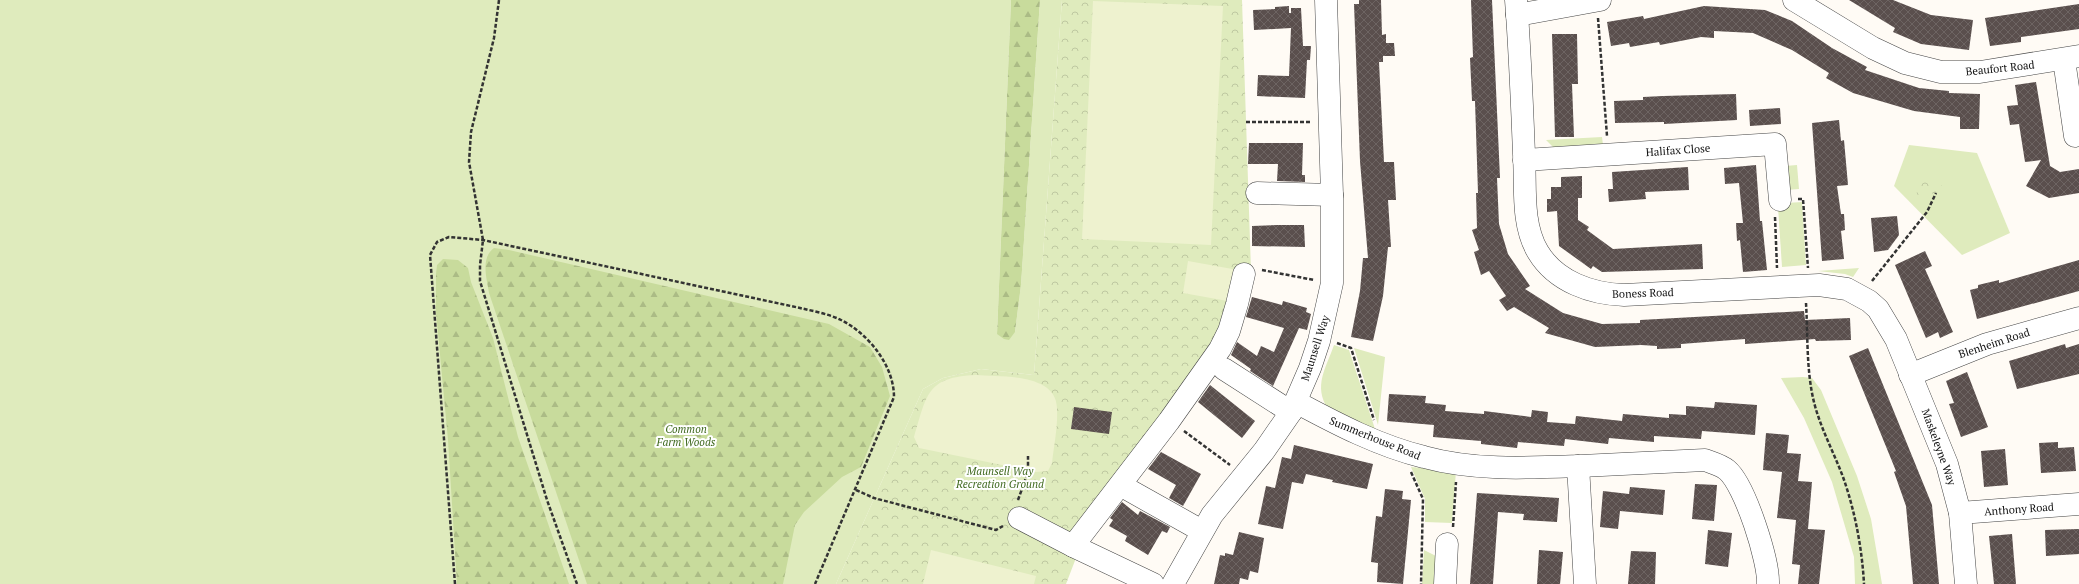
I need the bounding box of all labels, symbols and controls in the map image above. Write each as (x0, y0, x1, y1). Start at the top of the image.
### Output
street label: Beaufort Road (1965, 57, 2035, 79)
street label: Halifax Close (1645, 141, 1711, 159)
street label: Boness Road (1612, 285, 1674, 301)
street label: Maunsell Way (1298, 313, 1332, 383)
street label: Blenheim Road (1957, 325, 2031, 361)
street label: Maskeleyne Way (1919, 407, 1960, 488)
street label: Summerhouse Road (1327, 413, 1423, 463)
park label: Common Farm Woods (656, 422, 716, 449)
park label: Maunsell Way Recreation Ground (955, 464, 1044, 491)
street label: Anthony Road (1984, 500, 2054, 518)

